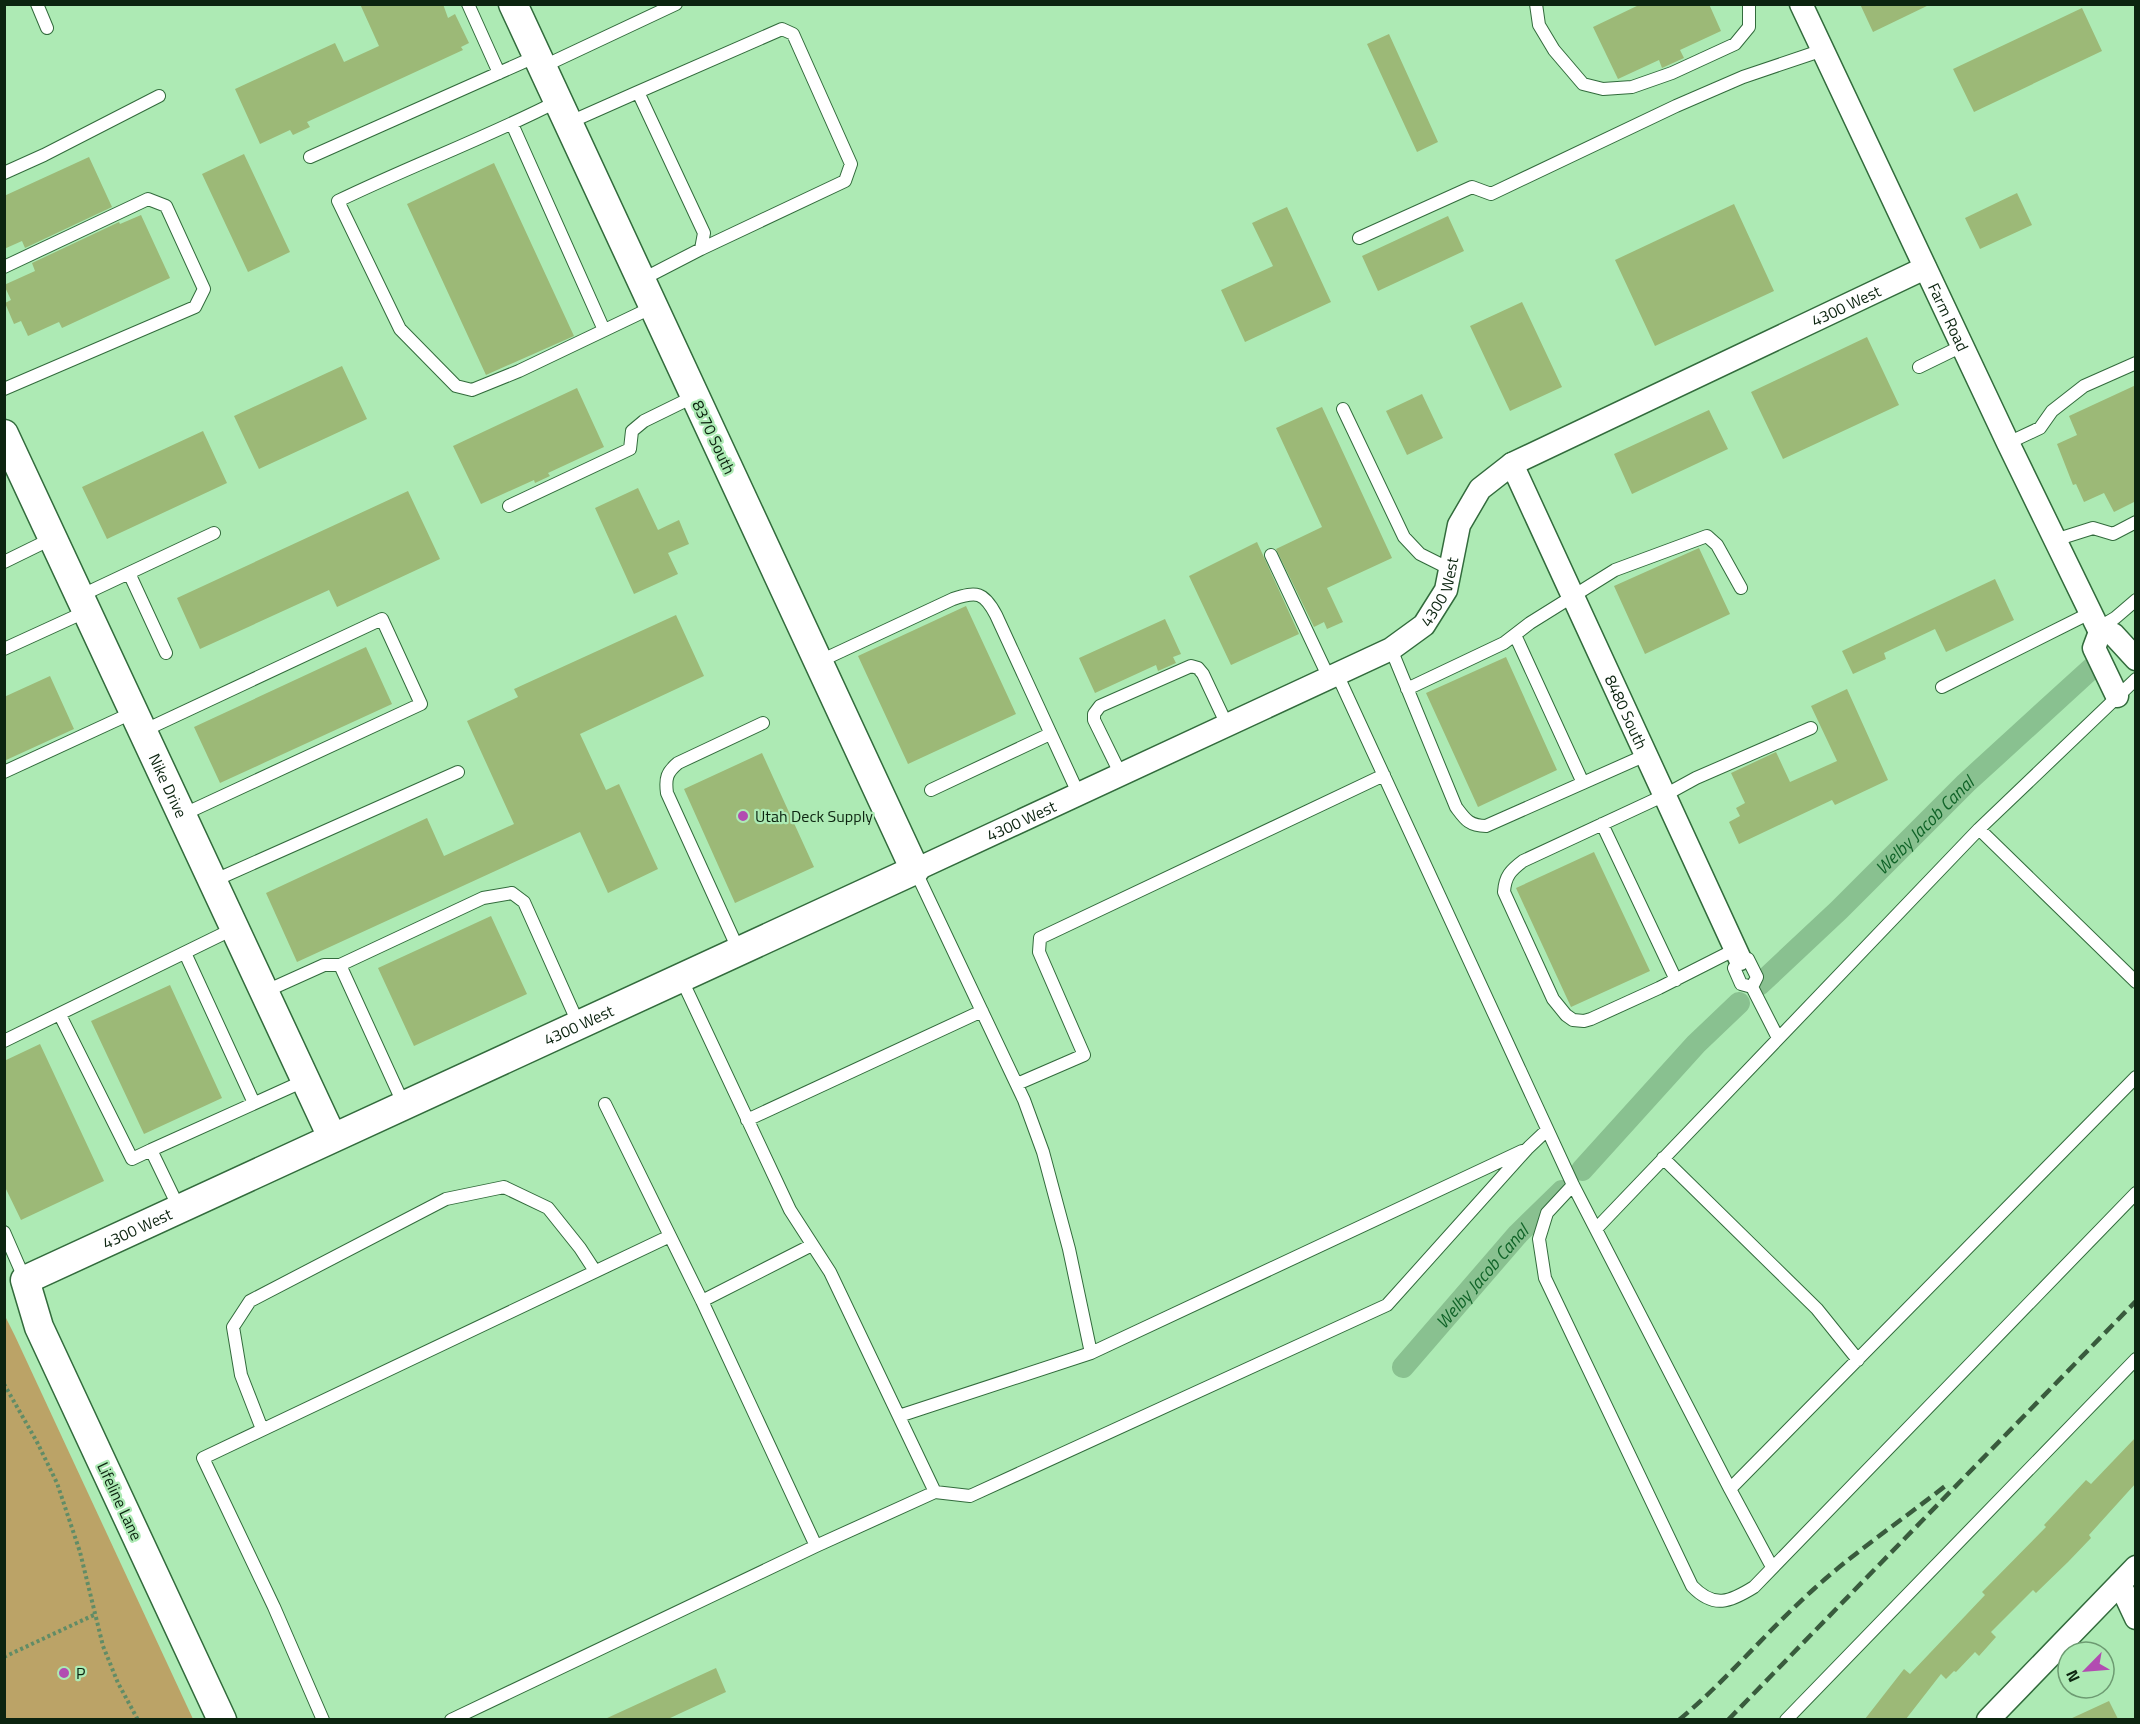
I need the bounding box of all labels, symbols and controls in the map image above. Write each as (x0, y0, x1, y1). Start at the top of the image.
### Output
street label: 4300 West (1807, 279, 1885, 332)
street label: Farm Road (1922, 279, 1975, 355)
street label: 8370 South (686, 396, 742, 478)
street label: 4300 West (1414, 555, 1464, 631)
street label: 8480 South (1599, 671, 1654, 753)
street label: Nike Drive (143, 750, 193, 822)
water label: Welby Jacob Canal (1869, 768, 1981, 880)
street label: 4300 West (982, 794, 1060, 847)
place label: Utah Deck Supply (755, 804, 873, 828)
marker: Utah Deck Supply (736, 809, 750, 823)
street label: 4300 West (540, 998, 618, 1051)
street label: 4300 West (98, 1202, 176, 1255)
water label: Welby Jacob Canal (1429, 1216, 1536, 1334)
street label: Lifeline Lane (91, 1458, 149, 1544)
north arrow (2056, 1640, 2116, 1700)
place label: P (76, 1661, 86, 1685)
marker: P (57, 1666, 71, 1680)
text: N (2059, 1666, 2086, 1686)

